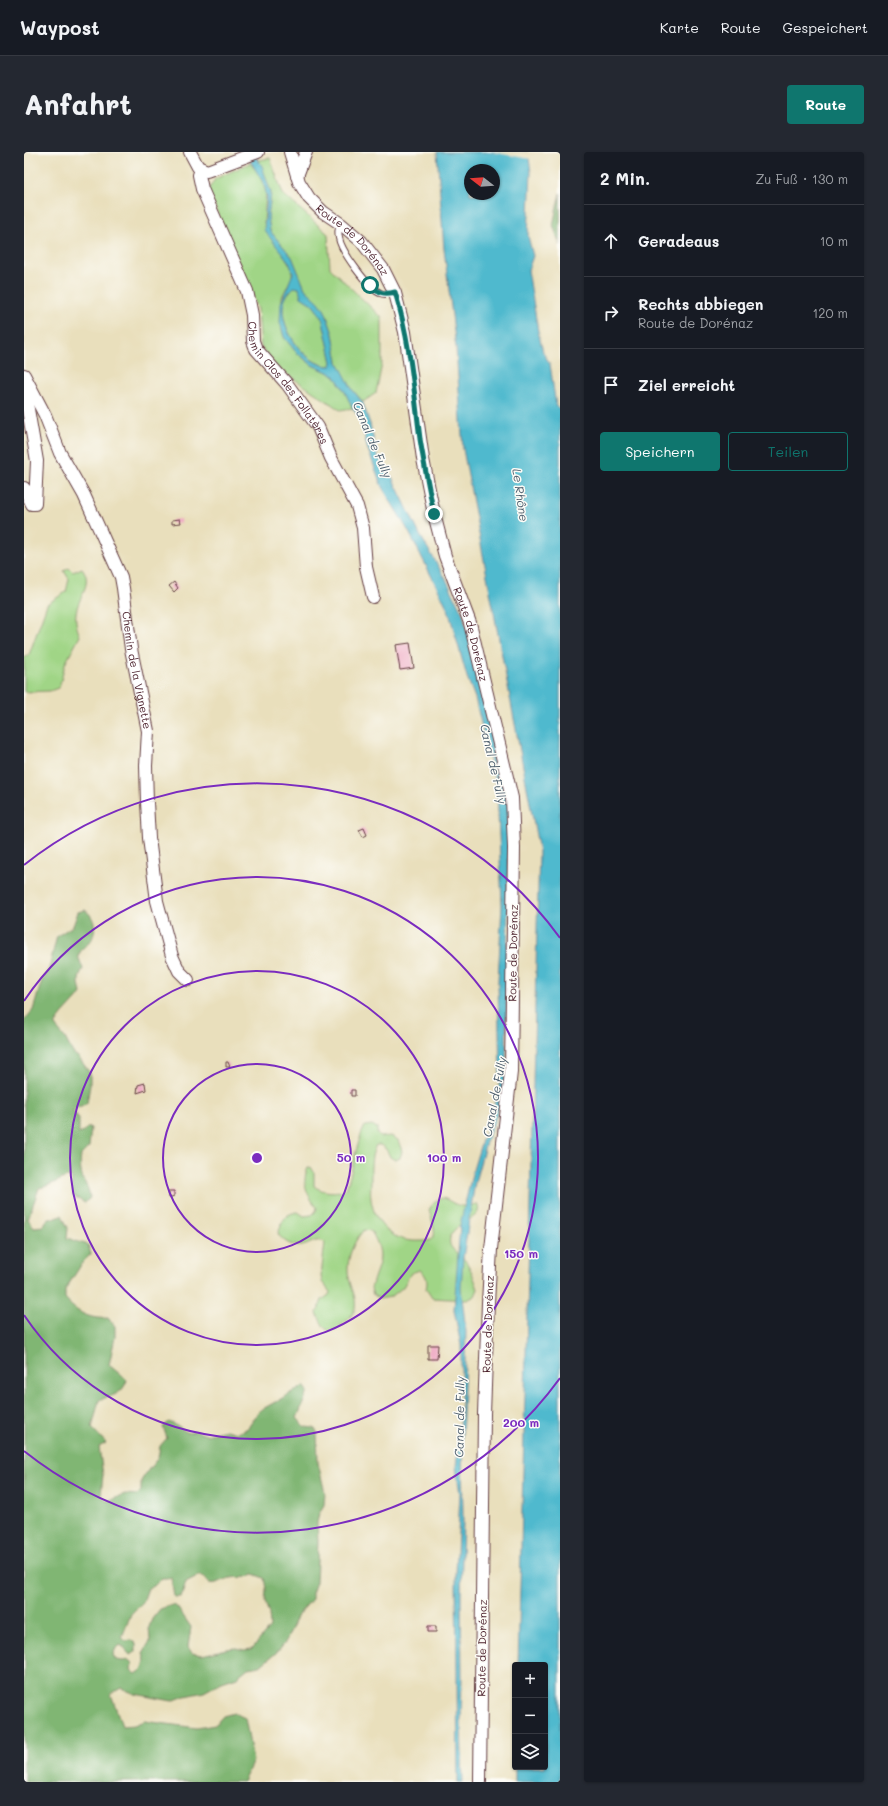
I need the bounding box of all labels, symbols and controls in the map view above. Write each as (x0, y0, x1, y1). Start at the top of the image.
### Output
text: Waypost (20, 15, 100, 40)
text: Karte (660, 18, 699, 37)
text: Route (721, 18, 761, 37)
text: Gespeichert (783, 18, 868, 37)
button: Route (787, 85, 864, 124)
text: Anfahrt (24, 86, 132, 122)
north arrow (464, 164, 500, 200)
text: 2 Min. (600, 167, 650, 189)
text: Zu Fuß · 130 m (755, 170, 848, 187)
street label: Route de Dorénaz (313, 201, 393, 278)
icon: ahead (600, 230, 622, 252)
text: Geradeaus (638, 231, 719, 251)
text: 10 m (820, 232, 848, 249)
route start (361, 276, 379, 294)
text: Rechts abbiegen (638, 294, 763, 314)
icon: right (600, 302, 622, 324)
text: 120 m (812, 304, 848, 321)
text: Route de Dorénaz (638, 314, 753, 331)
street label: Chemin Clos des Follatères (245, 321, 332, 446)
icon: arrive (600, 374, 622, 396)
text: Ziel erreicht (638, 375, 735, 395)
water label: Canal de Fully (350, 399, 396, 481)
button: Speichern (600, 432, 720, 471)
button: Teilen (728, 432, 848, 471)
water label: Le Rhône (509, 467, 533, 522)
route end (425, 505, 443, 523)
street label: Route de Dorénaz (450, 585, 492, 683)
street label: Chemin de la Vignette (119, 610, 155, 731)
water label: Canal de Fully (477, 722, 511, 806)
street label: Route de Dorénaz (504, 904, 521, 1002)
water label: Canal de Fully (478, 1055, 510, 1138)
text: 50 m (337, 1149, 365, 1165)
text: 100 m (427, 1149, 461, 1165)
centre of rings (250, 1151, 264, 1165)
text: 150 m (504, 1245, 538, 1261)
street label: Route de Dorénaz (478, 1275, 497, 1373)
water label: Canal de Fully (450, 1375, 468, 1458)
text: 200 m (503, 1414, 539, 1430)
street label: Route de Dorénaz (473, 1599, 490, 1697)
map controls (512, 1662, 548, 1770)
button: + (512, 1662, 548, 1698)
button: − (512, 1698, 548, 1734)
button: layers (512, 1734, 548, 1770)

